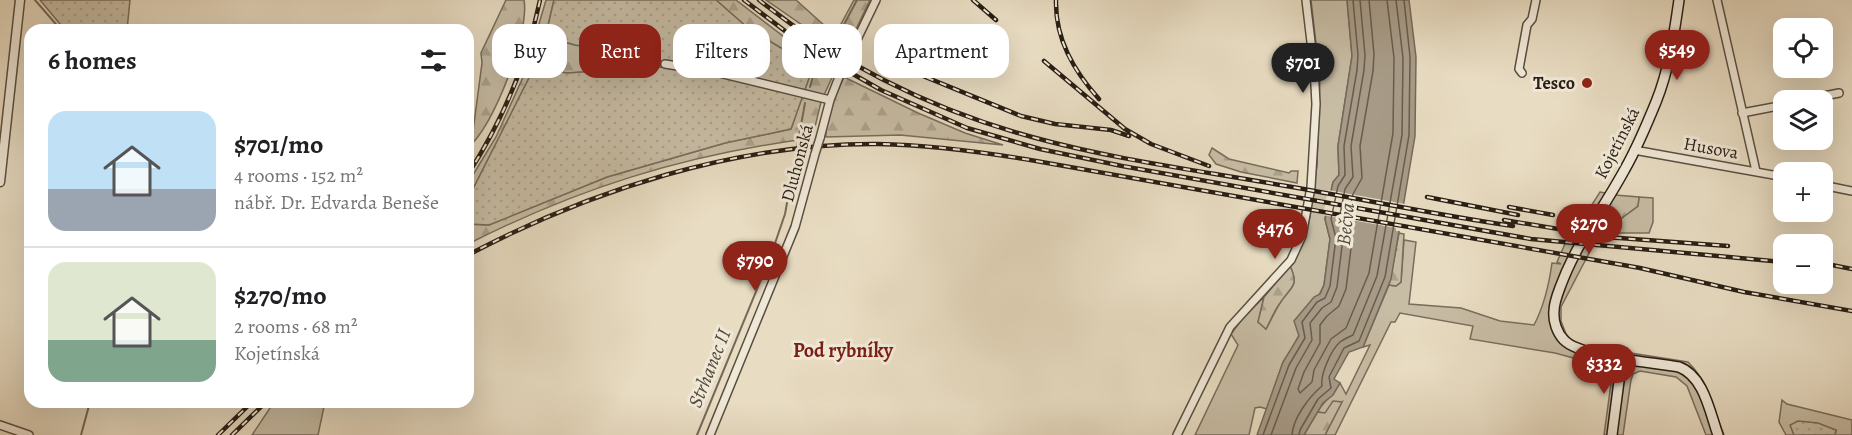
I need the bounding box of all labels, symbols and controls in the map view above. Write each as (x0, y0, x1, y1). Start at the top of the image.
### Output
map controls (1773, 18, 1833, 294)
button: locate (1773, 18, 1833, 78)
chip: Buy (492, 24, 567, 78)
chip: Rent (579, 24, 661, 78)
chip: Filters (673, 24, 770, 78)
chip: New (782, 24, 862, 78)
chip: Apartment (874, 24, 1009, 78)
pin: $549 (1641, 30, 1713, 81)
text: $549 (1659, 36, 1695, 63)
text: 6 homes (48, 43, 137, 78)
pin: $701 (1267, 43, 1339, 94)
icon: filters (417, 44, 450, 77)
text: $701 (1285, 49, 1321, 76)
place label: Tesco (1533, 71, 1575, 95)
marker: Tesco (1580, 76, 1594, 90)
button: layers (1773, 90, 1833, 150)
street label: Kojetínská (1589, 103, 1646, 183)
street label: Dluhonská (775, 121, 819, 204)
text: $701/mo (234, 127, 323, 162)
street label: Husova (1682, 131, 1741, 165)
icon: home (96, 135, 168, 207)
text: 4 rooms · 152 m² (234, 162, 363, 189)
button: + (1773, 162, 1833, 222)
text: nábř. Dr. Edvarda Beneše (234, 189, 439, 216)
water label: Bečva (1330, 201, 1361, 247)
pin: $270 (1553, 204, 1625, 255)
pin: $476 (1239, 209, 1311, 260)
text: $270 (1570, 210, 1608, 237)
text: $476 (1257, 215, 1293, 242)
button: − (1773, 234, 1833, 294)
pin: $790 (719, 241, 791, 292)
text: $790 (736, 247, 774, 274)
text: $270/mo (234, 278, 327, 313)
icon: home (96, 286, 168, 358)
text: 2 rooms · 68 m² (234, 313, 358, 340)
water label: Strhanec II (681, 325, 738, 412)
district label: Pod rybníky (793, 337, 894, 364)
text: Kojetínská (234, 340, 320, 367)
pin: $332 (1568, 344, 1640, 395)
text: $332 (1586, 350, 1622, 377)

